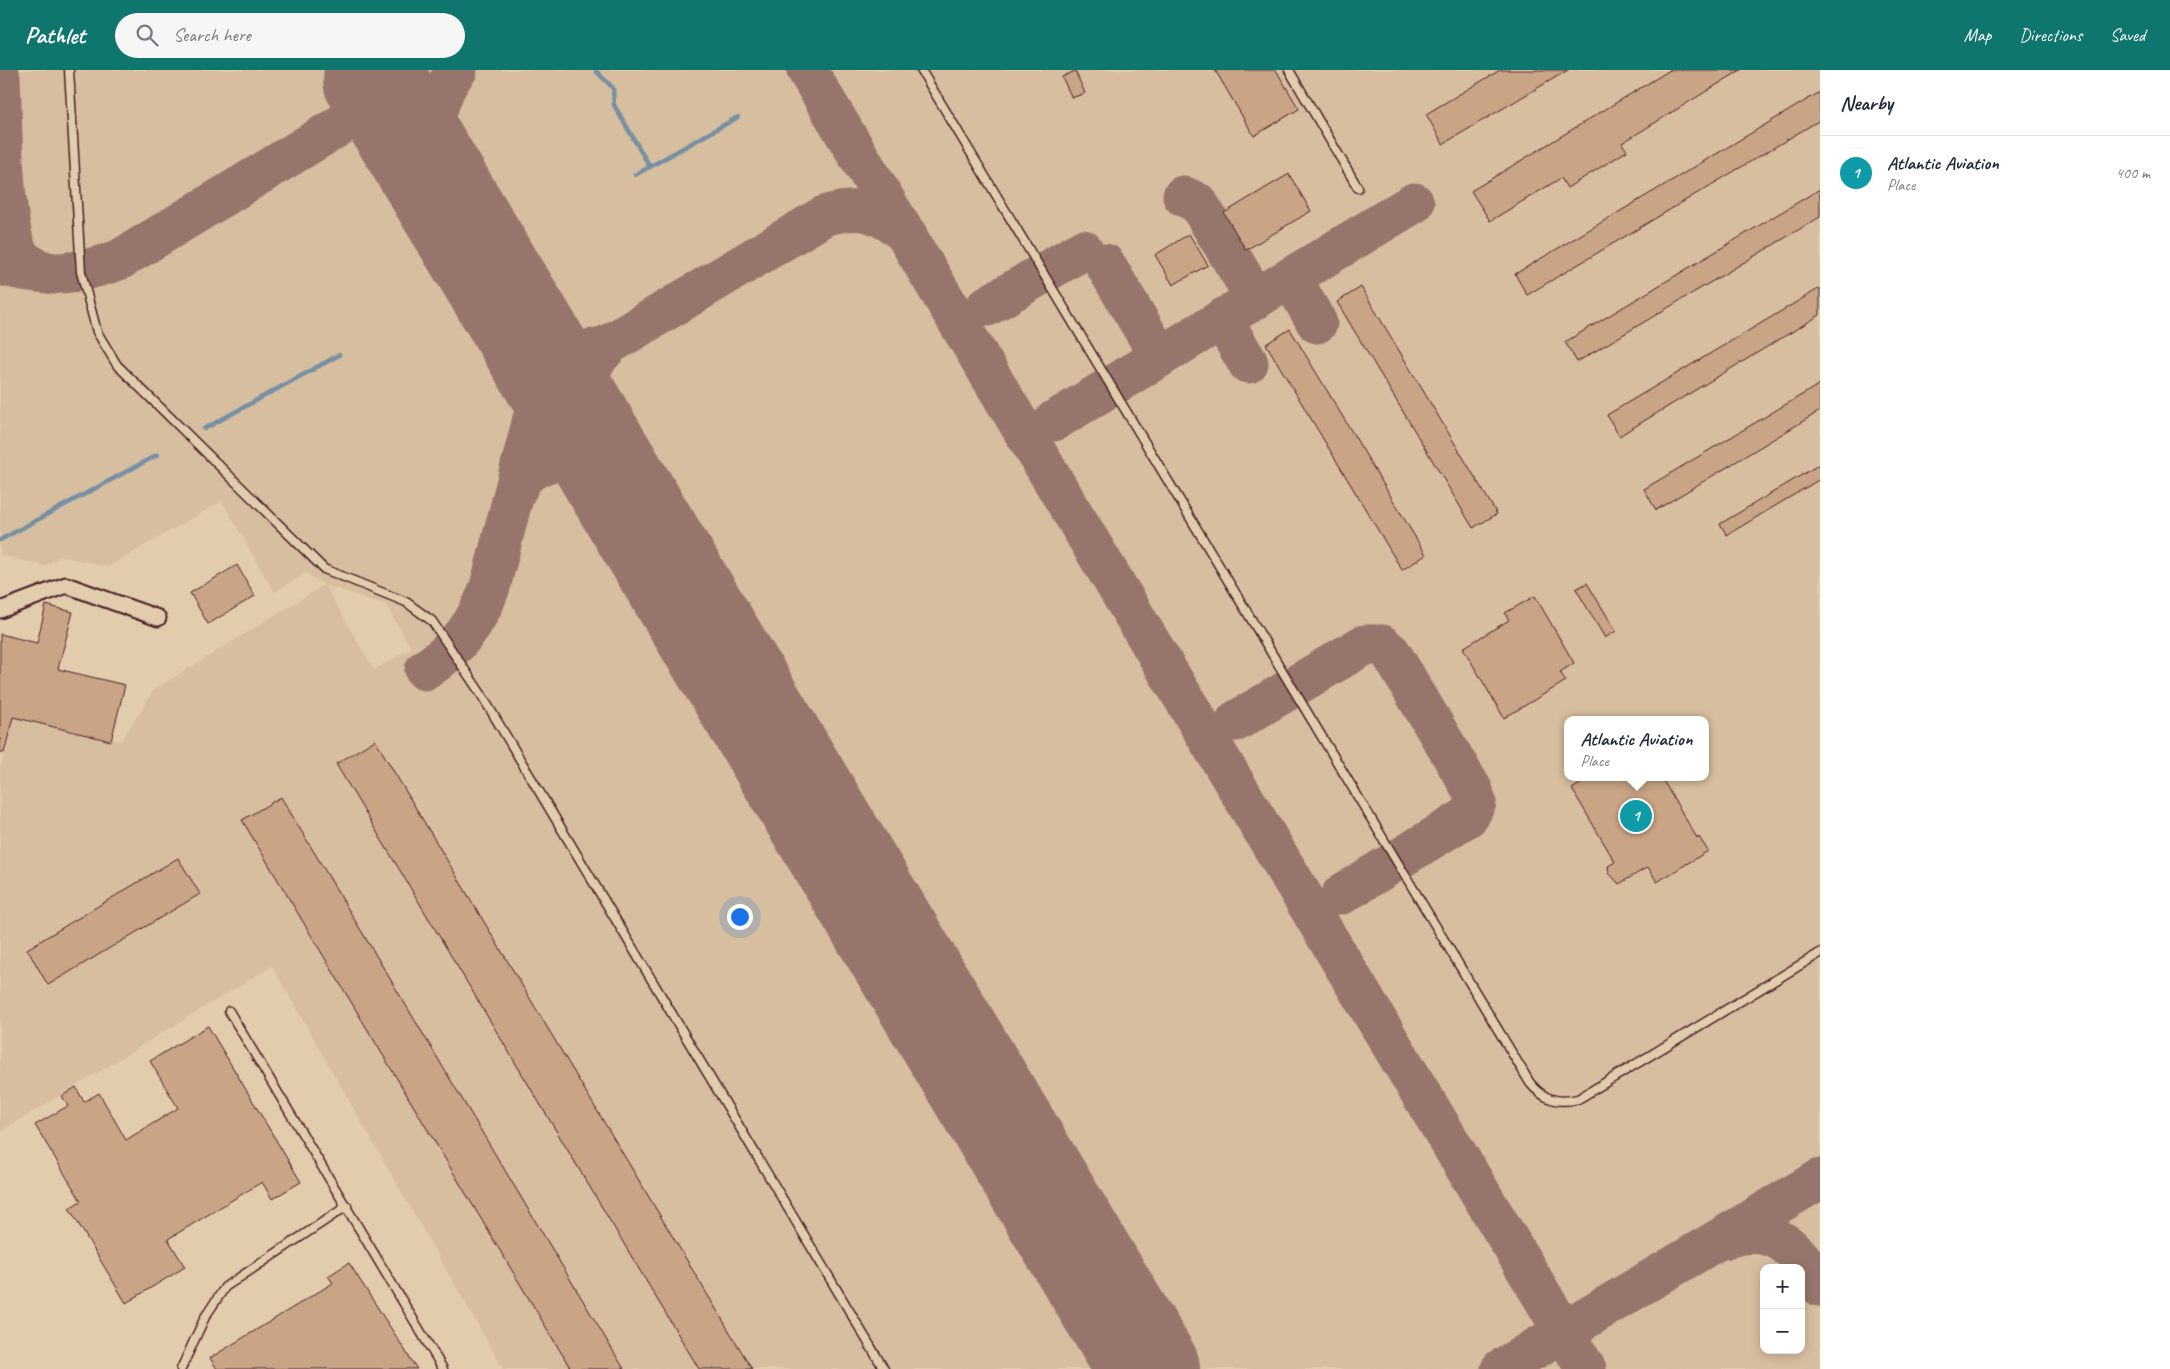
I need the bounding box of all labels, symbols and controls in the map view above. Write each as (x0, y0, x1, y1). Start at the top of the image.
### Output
search box (115, 13, 465, 58)
text: Pathlet (25, 20, 85, 50)
icon: search (133, 21, 161, 49)
text: Search here (173, 23, 251, 47)
text: Map (1964, 24, 1991, 46)
text: Directions (2019, 24, 2082, 46)
text: Saved (2110, 24, 2145, 46)
text: Nearby (1840, 90, 1893, 116)
text: Atlantic Aviation (1887, 151, 1999, 175)
text: 1 (1852, 163, 1860, 183)
text: 400 m (2116, 163, 2150, 183)
text: Place (1887, 175, 1915, 195)
popup (1564, 716, 1709, 781)
text: Atlantic Aviation (1581, 727, 1692, 751)
text: Place (1581, 751, 1609, 771)
pin: 1 (1620, 797, 1652, 835)
your location (727, 904, 753, 930)
map controls (1760, 1264, 1805, 1354)
button: + (1760, 1264, 1805, 1309)
button: − (1760, 1309, 1805, 1354)

